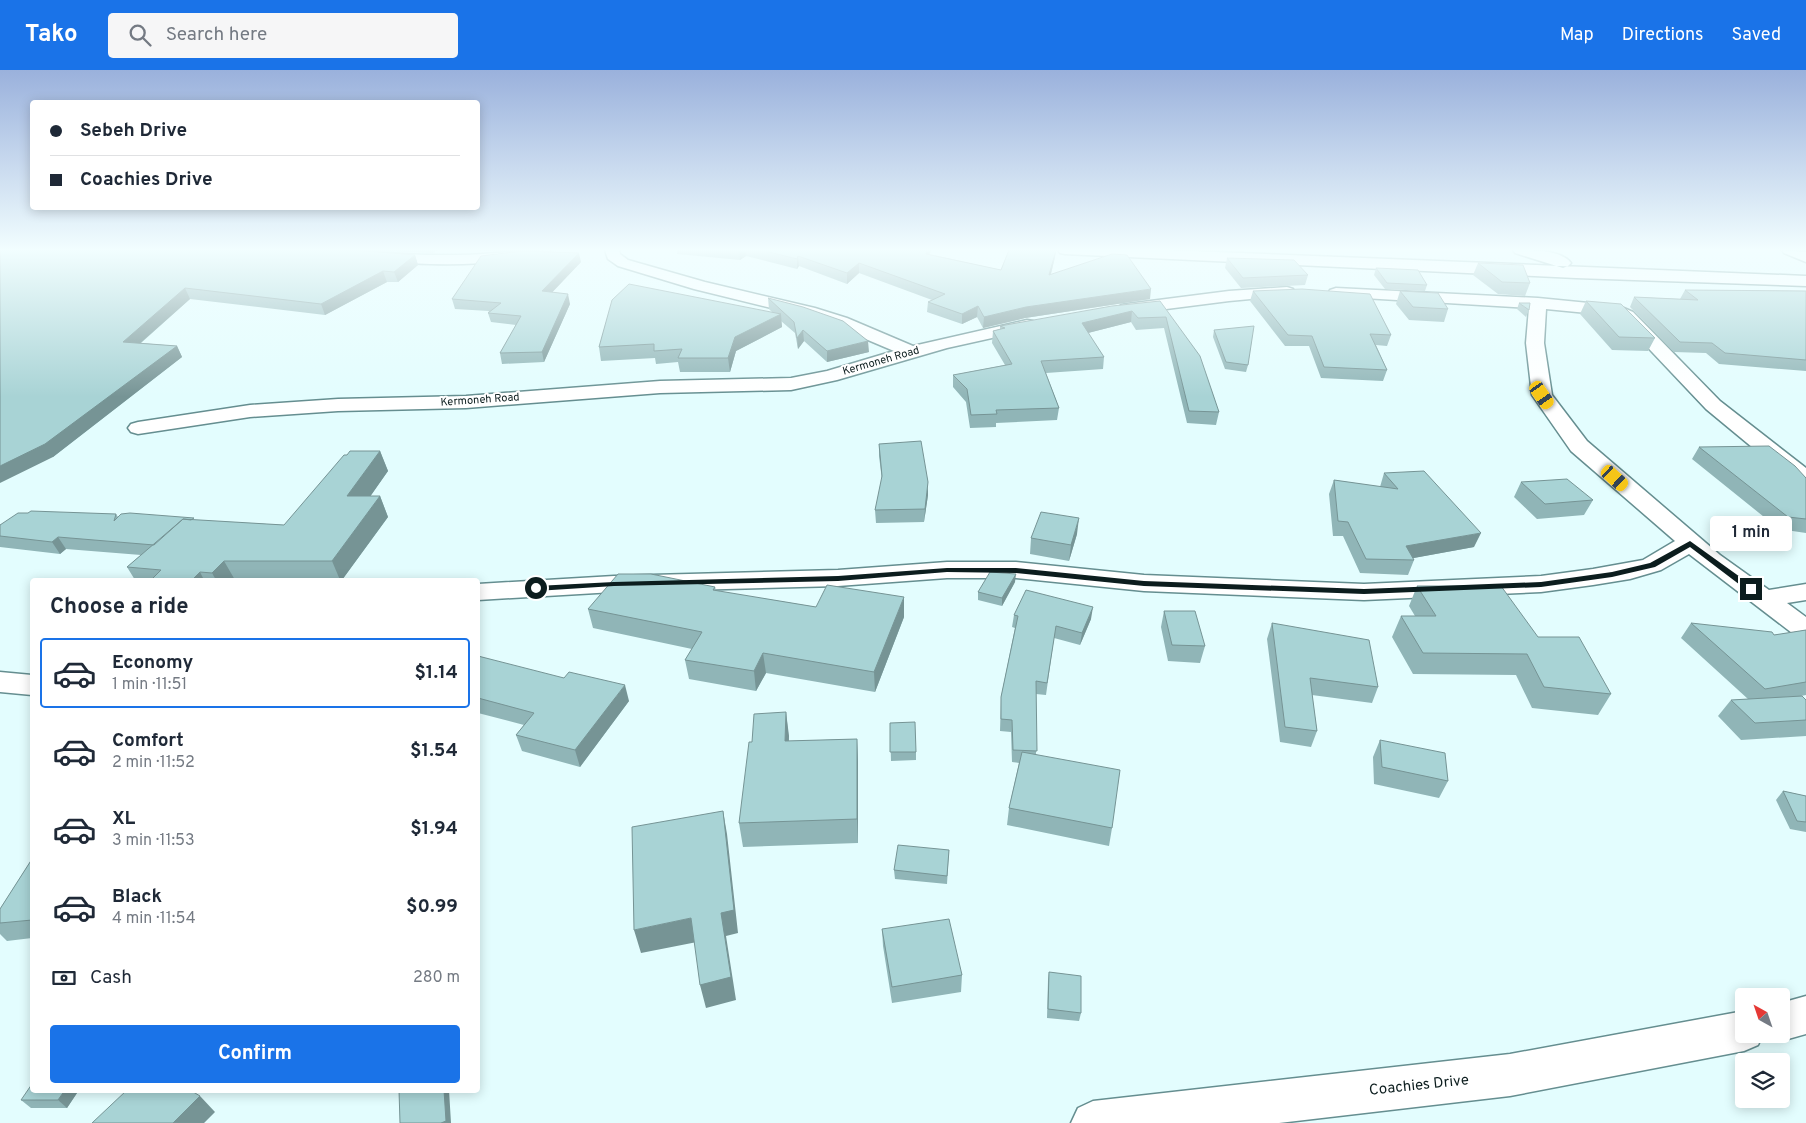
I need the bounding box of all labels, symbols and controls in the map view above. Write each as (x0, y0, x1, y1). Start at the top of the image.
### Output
search box (108, 13, 458, 58)
text: Tako (25, 20, 78, 50)
icon: search (126, 21, 154, 49)
text: Search here (166, 23, 267, 47)
text: Map (1560, 24, 1594, 47)
text: Directions (1622, 24, 1704, 47)
text: Saved (1732, 24, 1781, 47)
text: Sebeh Drive (80, 119, 187, 143)
text: Coachies Drive (80, 168, 213, 192)
street label: Kermoneh Road (841, 343, 921, 379)
car (1527, 378, 1556, 412)
street label: Kermoneh Road (440, 390, 520, 410)
car (1598, 462, 1631, 494)
callout: 1 min (1710, 516, 1792, 552)
text: 1 min (1732, 523, 1770, 543)
route start (525, 577, 547, 599)
route end (1740, 578, 1762, 600)
text: Choose a ride (50, 594, 188, 621)
icon: car (52, 651, 97, 696)
text: Economy (112, 651, 193, 675)
text: $1.14 (414, 661, 458, 685)
text: 1 min · 11:51 (112, 675, 187, 695)
icon: car (52, 729, 97, 774)
text: Comfort (112, 729, 184, 753)
text: $1.54 (410, 739, 458, 763)
text: 2 min · 11:52 (112, 753, 195, 773)
icon: car (52, 807, 97, 852)
text: XL (112, 807, 135, 831)
text: $1.94 (410, 817, 458, 841)
text: 3 min · 11:53 (112, 831, 195, 851)
icon: car (52, 885, 97, 930)
text: Black (112, 885, 162, 909)
text: $0.99 (406, 895, 458, 919)
text: 4 min · 11:54 (112, 909, 196, 929)
icon: cash (50, 964, 78, 992)
text: Cash (90, 966, 132, 990)
text: 280 m (413, 968, 460, 988)
north arrow (1735, 988, 1790, 1042)
map controls (1735, 988, 1790, 1108)
button: Confirm (50, 1025, 460, 1083)
button: layers (1735, 1053, 1790, 1108)
street label: Coachies Drive (1368, 1071, 1470, 1101)

